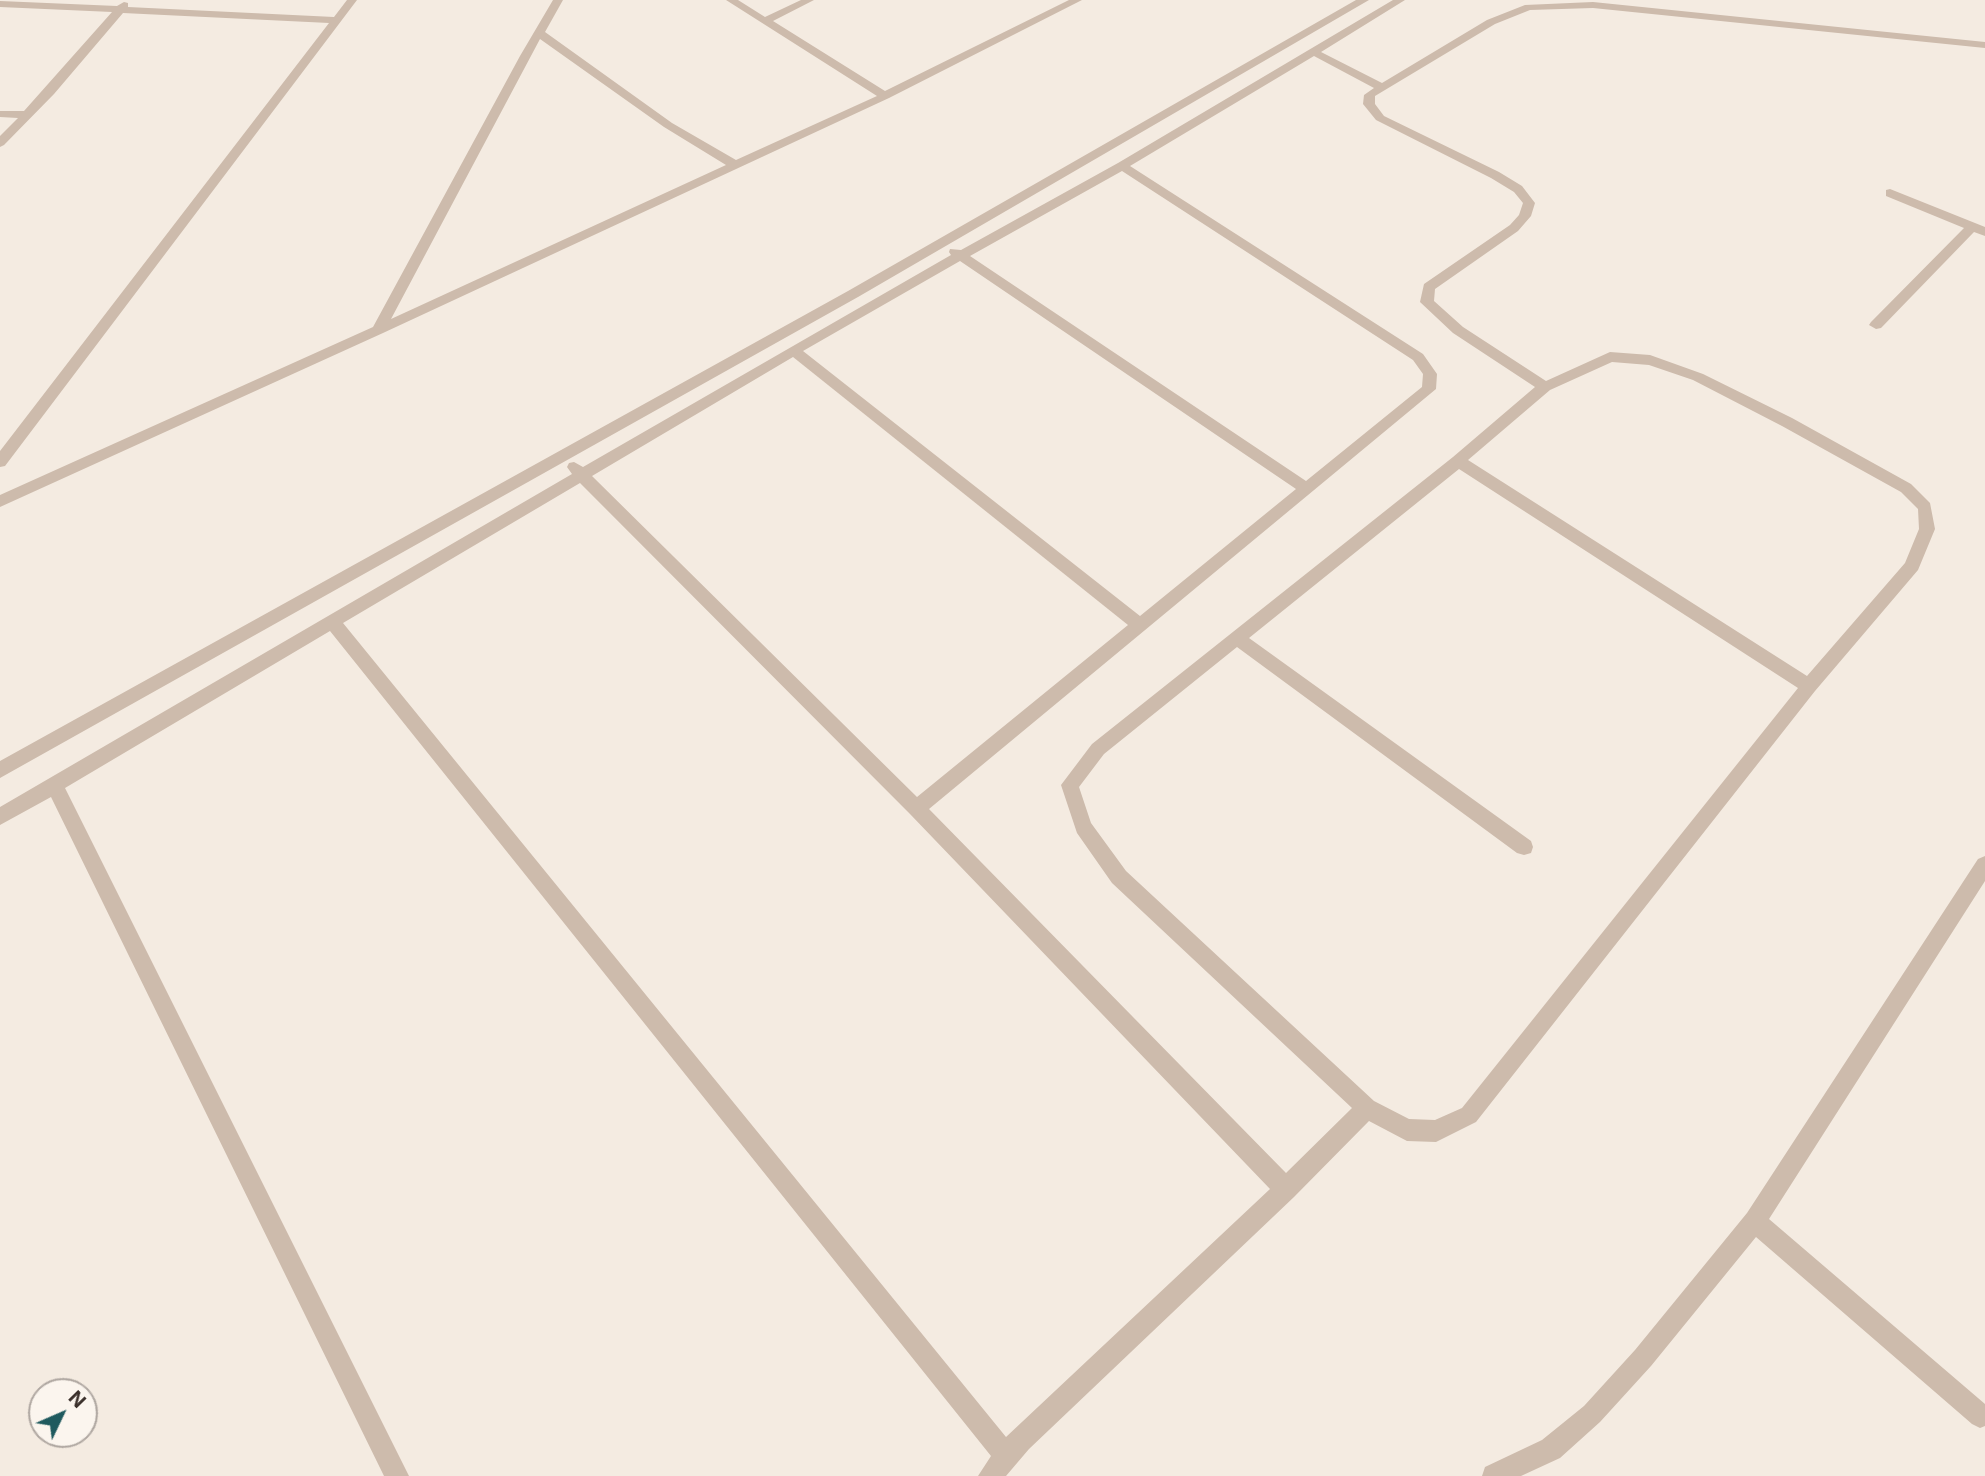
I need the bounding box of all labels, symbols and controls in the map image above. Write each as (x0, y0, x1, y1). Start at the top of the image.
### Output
north arrow (28, 1378, 98, 1448)
text: N (64, 1386, 90, 1413)

